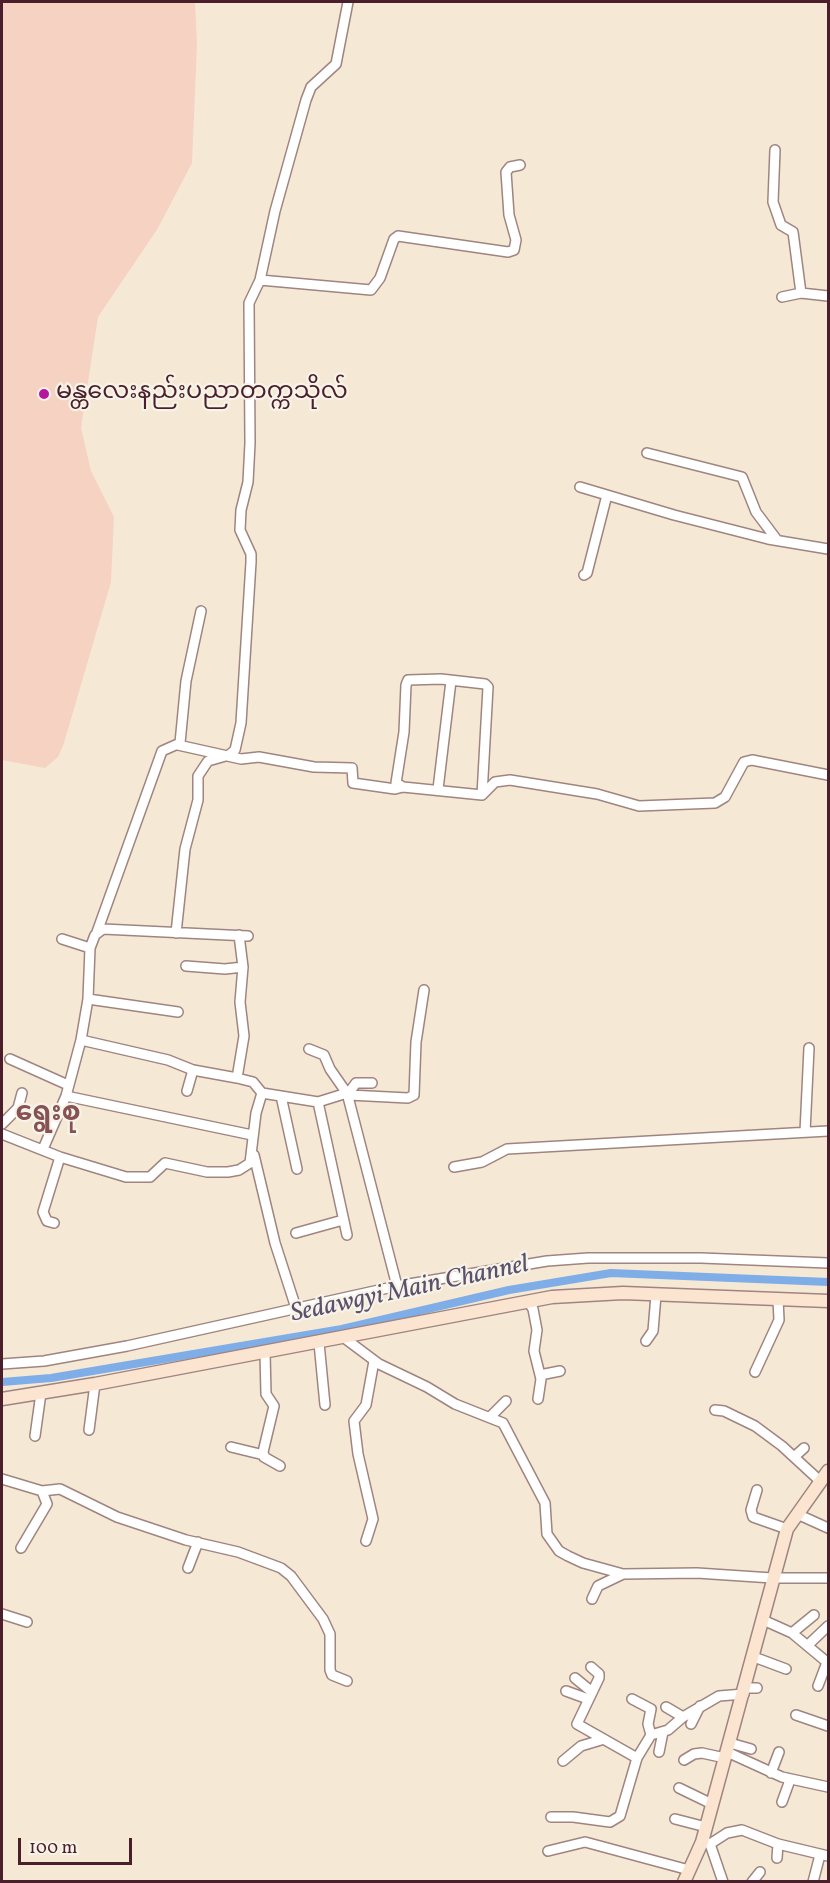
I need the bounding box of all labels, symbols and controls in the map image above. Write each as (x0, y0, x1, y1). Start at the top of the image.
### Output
place label: မန္တလေးနည်းပညာတက္ကသိုလ် (56, 380, 348, 408)
marker: မန္တလေးနည်းပညာတက္ကသိုလ် (37, 387, 51, 401)
district label: ရွေးစု (15, 1099, 81, 1131)
water label: Sedawgyi Main Channel (288, 1251, 532, 1331)
scale bar (21, 1826, 135, 1864)
text: 100 m (29, 1836, 78, 1861)

